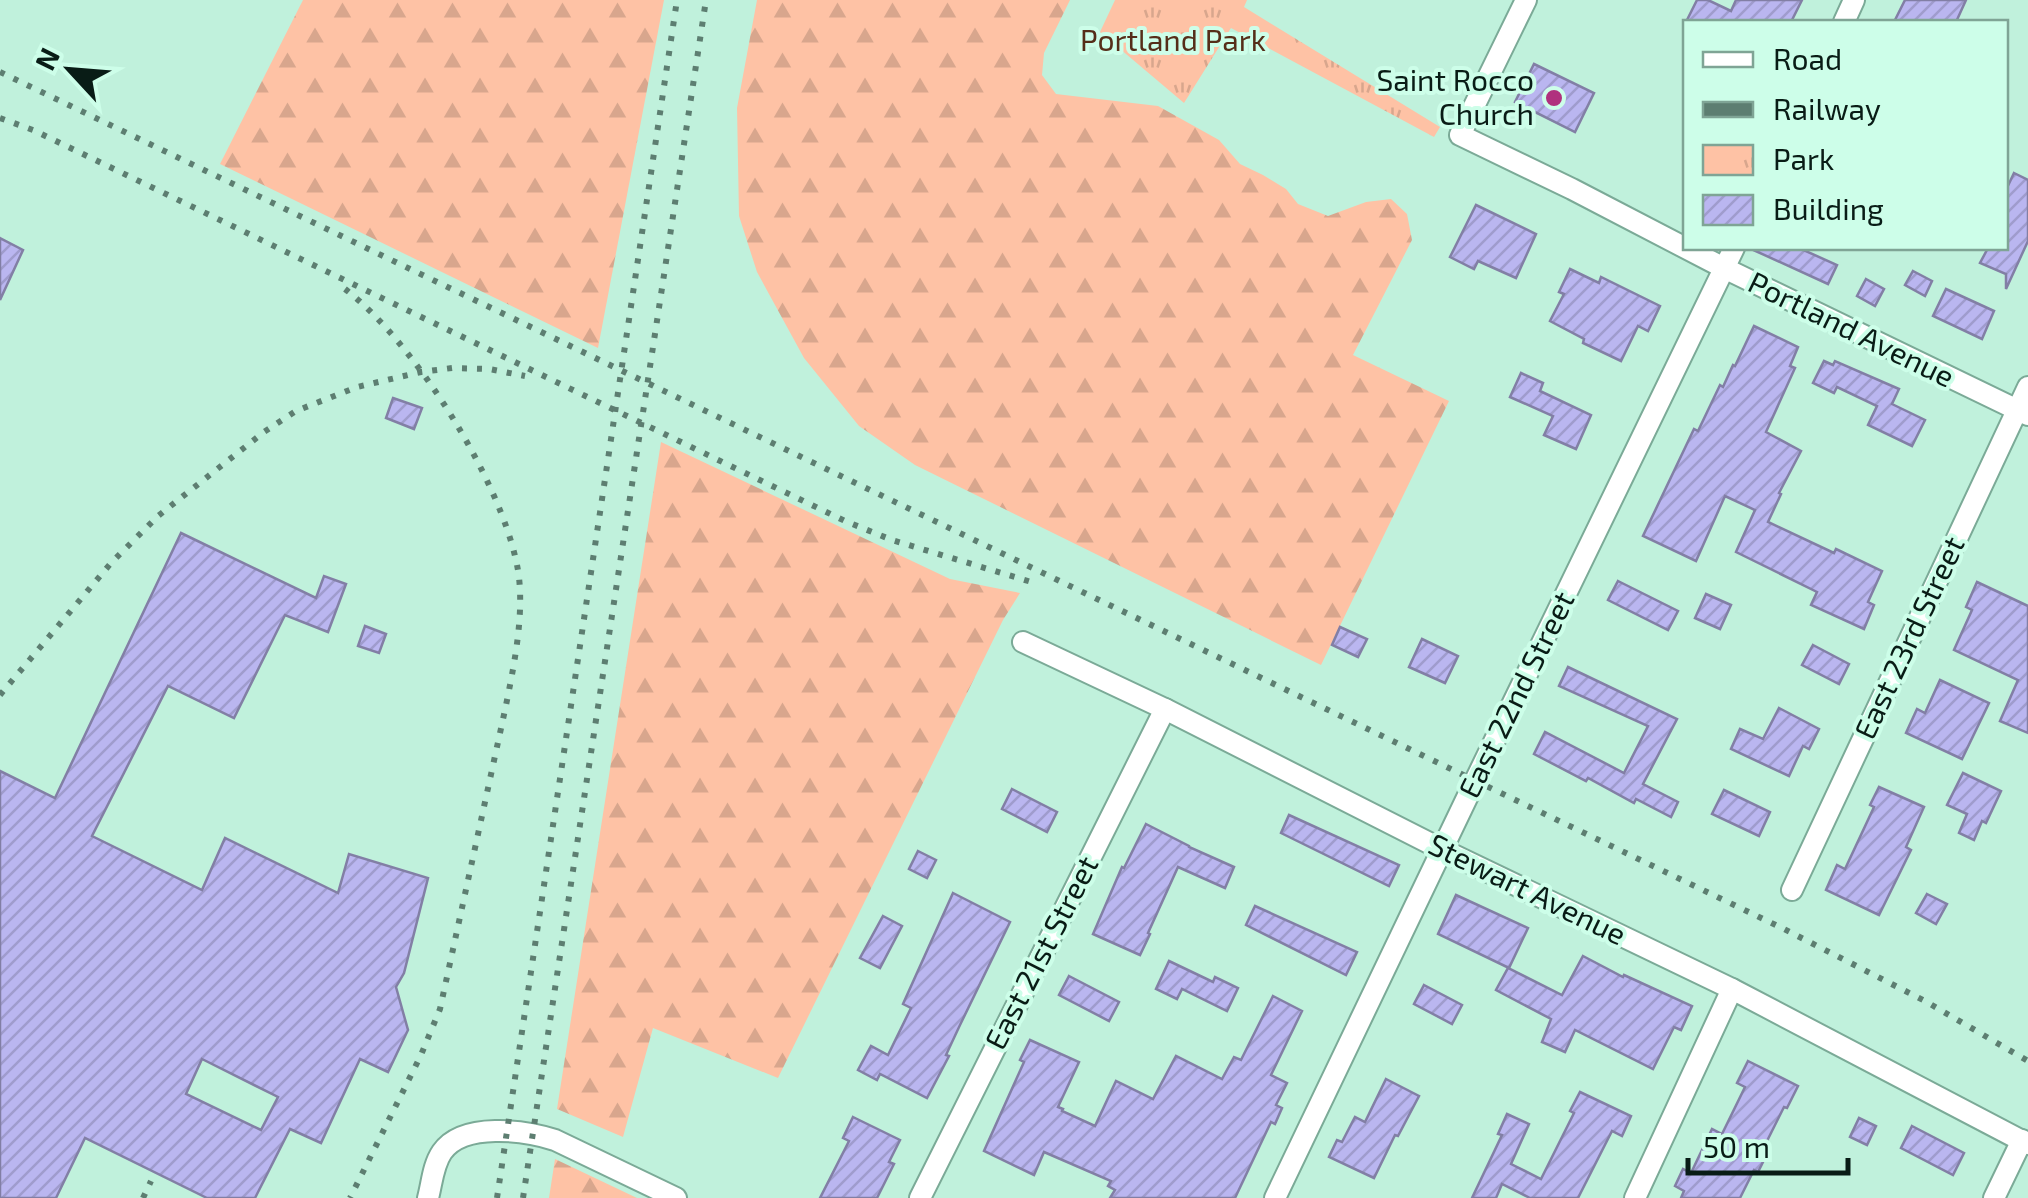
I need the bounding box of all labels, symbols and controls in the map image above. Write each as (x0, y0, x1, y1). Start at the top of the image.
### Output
north arrow (20, 20, 120, 120)
legend (1683, 20, 2008, 250)
park label: Portland Park (1080, 21, 1266, 57)
text: Road (1773, 40, 1842, 76)
text: N (27, 42, 66, 75)
place label: Saint Rocco Church (1376, 61, 1534, 131)
marker: Saint Rocco Church (1543, 87, 1565, 109)
text: Railway (1773, 90, 1881, 126)
text: Park (1773, 140, 1834, 176)
text: Building (1773, 190, 1884, 226)
street label: Portland Avenue (1743, 263, 1961, 394)
street label: East 23rd Street (1846, 530, 1971, 744)
street label: East 22nd Street (1450, 585, 1581, 803)
street label: Stewart Avenue (1423, 825, 1633, 952)
street label: East 21st Street (976, 849, 1104, 1055)
scale bar (1688, 1113, 1848, 1175)
text: 50 m (1703, 1128, 1770, 1164)

